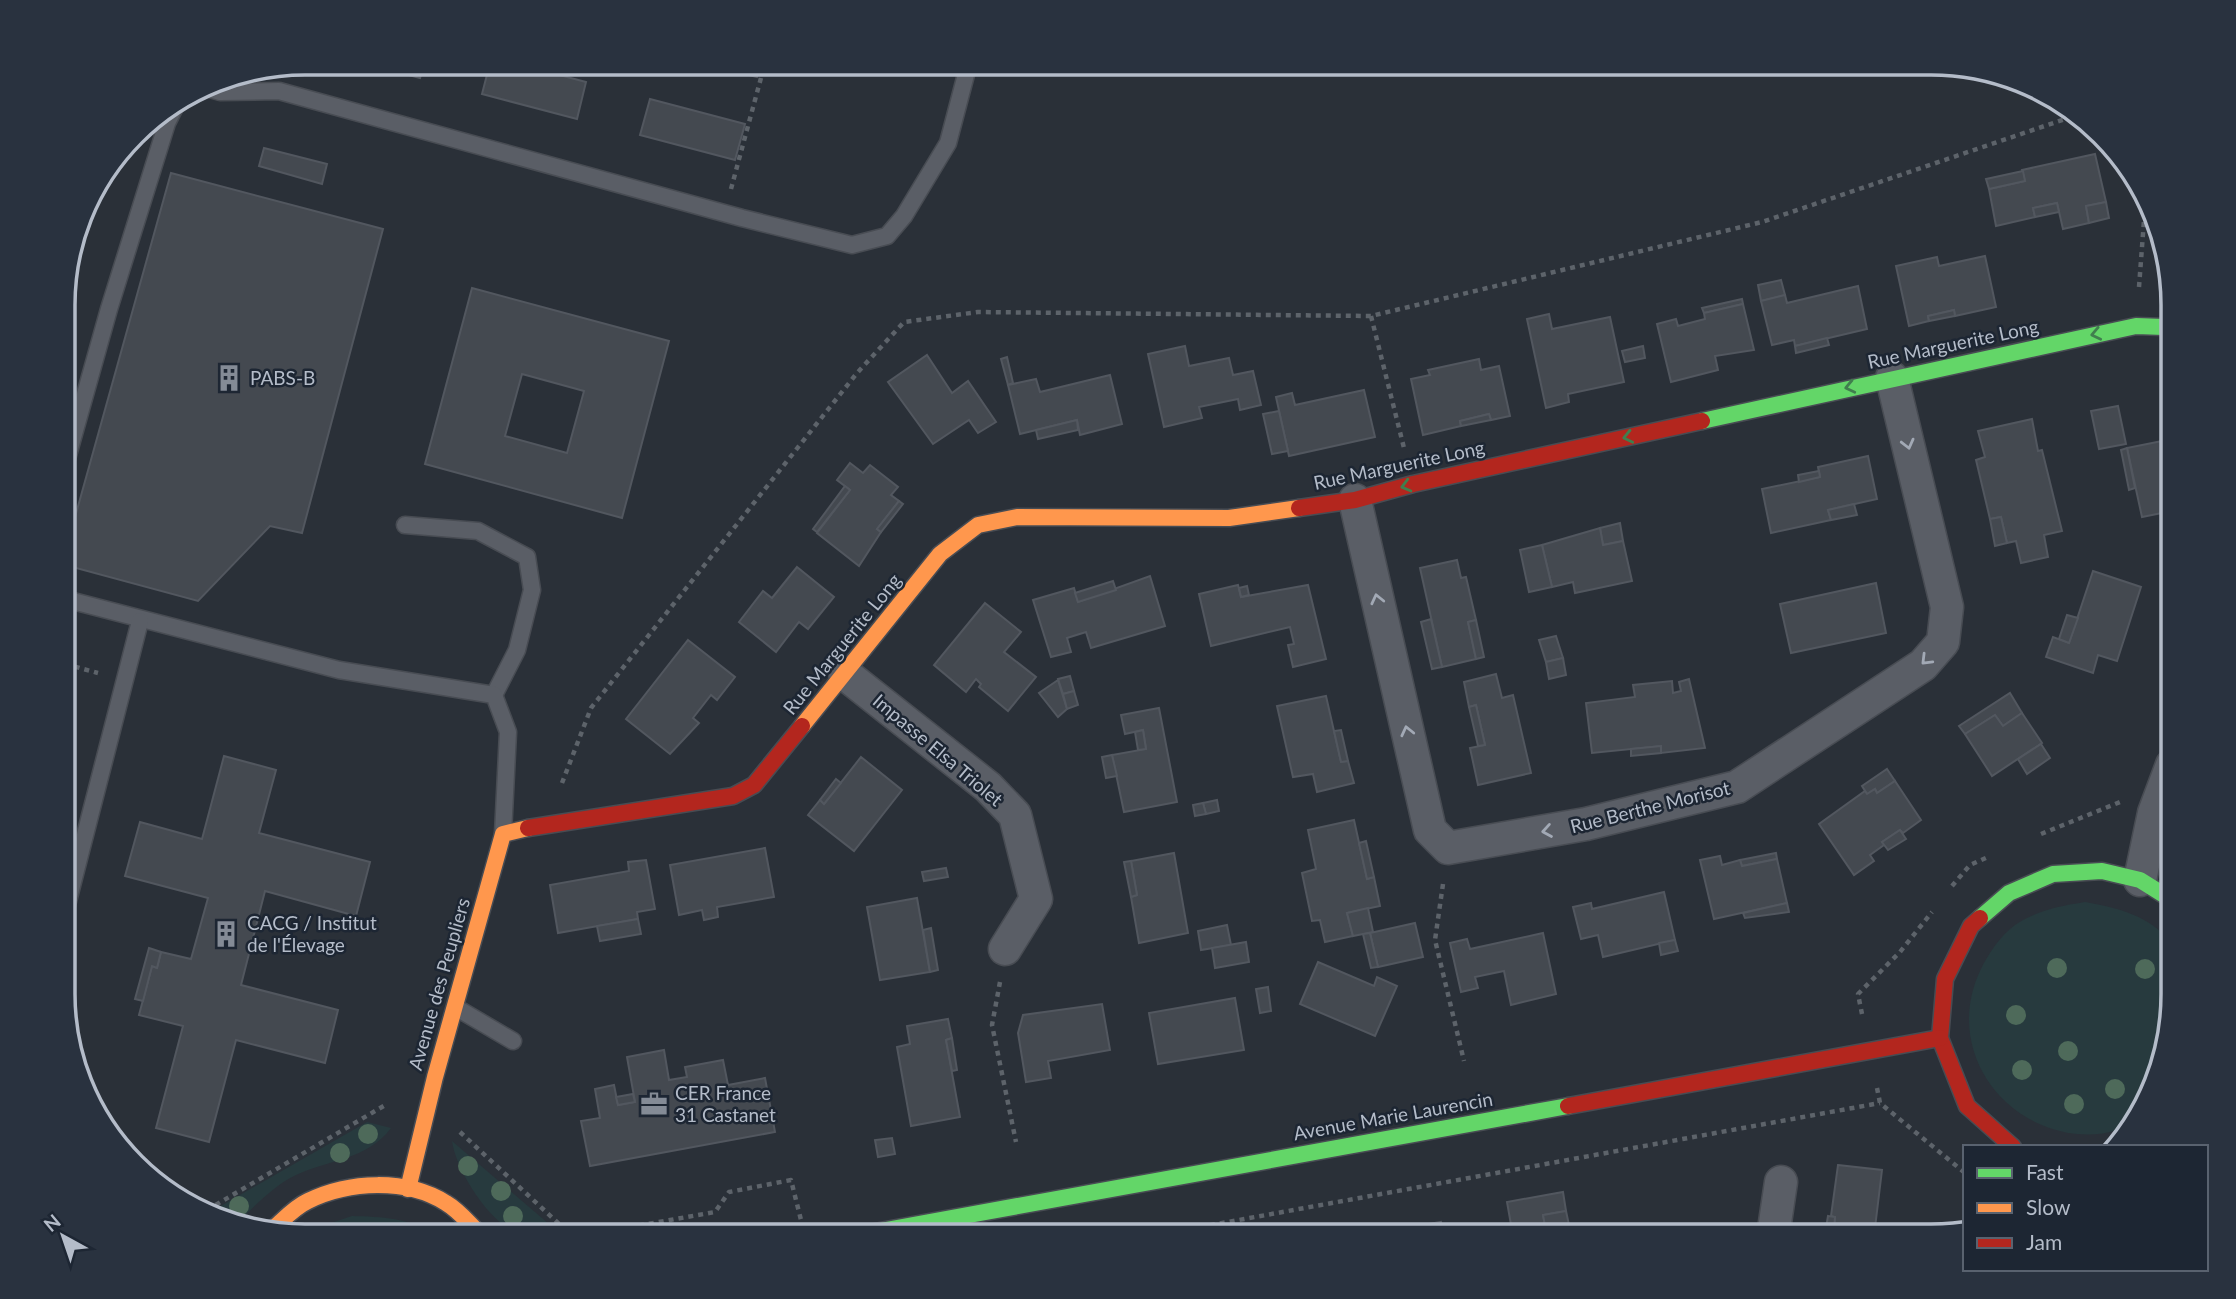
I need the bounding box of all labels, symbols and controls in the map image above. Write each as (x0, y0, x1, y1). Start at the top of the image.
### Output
street label: Rue Marguerite Long (1865, 314, 2041, 373)
one-way arrow (2090, 326, 2102, 341)
building icon: PABS-B (214, 363, 244, 393)
place label: PABS-B (250, 366, 315, 389)
one-way arrow (1844, 379, 1856, 394)
one-way arrow (1622, 428, 1634, 443)
street label: Rue Marguerite Long (1311, 435, 1487, 494)
one-way arrow (1900, 438, 1914, 450)
one-way arrow (1400, 478, 1412, 492)
street label: Rue Marguerite Long (778, 569, 906, 719)
one-way arrow (1371, 593, 1385, 605)
one-way arrow (1921, 651, 1934, 664)
street label: Impasse Elsa Triolet (869, 689, 1008, 811)
one-way arrow (1400, 725, 1415, 737)
street label: Rue Berthe Morisot (1568, 776, 1732, 837)
one-way arrow (1541, 823, 1553, 838)
street label: Avenue des Peupliers (403, 895, 474, 1073)
place label: CACG / Institut de l'Élevage (247, 911, 377, 956)
building icon: CACG / Institut de l'Élevage (211, 919, 241, 949)
place label: CER France 31 Castanet (675, 1081, 776, 1126)
street label: Avenue Marie Laurencin (1291, 1087, 1494, 1144)
office icon: CER France 31 Castanet (639, 1089, 669, 1119)
legend (1963, 1145, 2208, 1271)
text: Fast (2026, 1159, 2064, 1184)
text: Slow (2026, 1194, 2071, 1219)
north arrow (28, 1201, 98, 1271)
text: N (39, 1209, 65, 1236)
text: Jam (2026, 1229, 2062, 1254)

